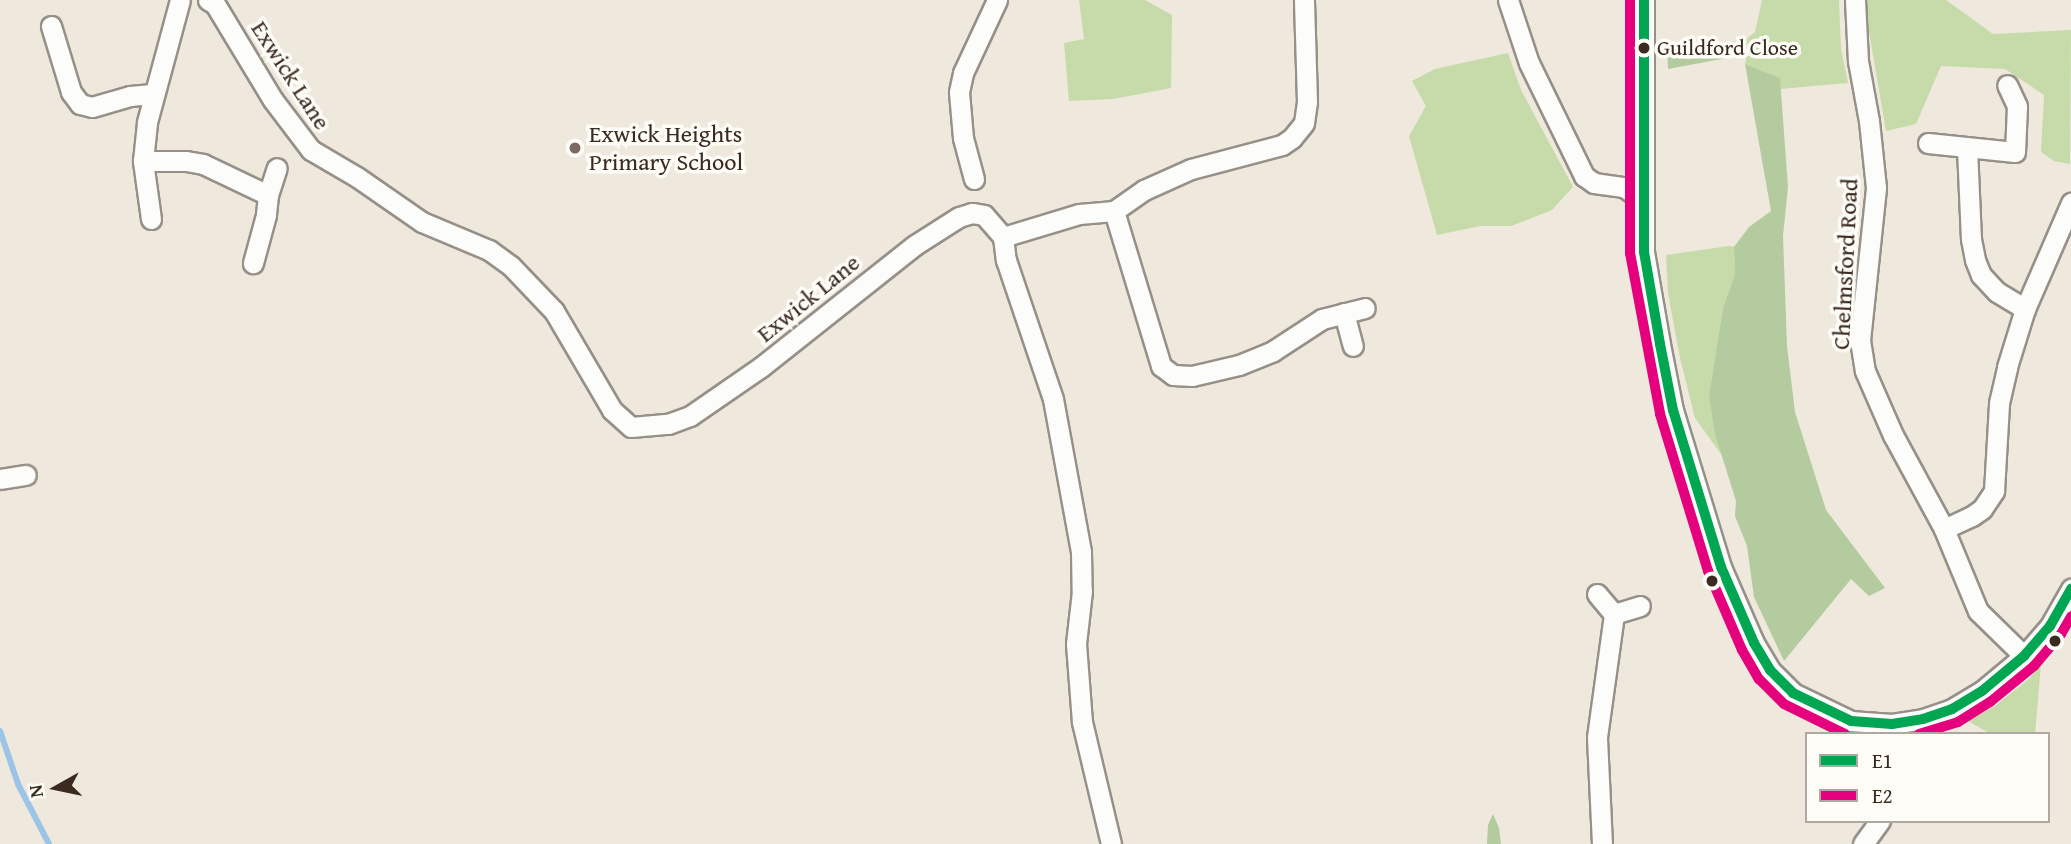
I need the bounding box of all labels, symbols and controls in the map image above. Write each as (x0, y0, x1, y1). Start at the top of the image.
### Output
street label: Exwick Lane (245, 15, 337, 135)
place label: Guildford Close (1657, 35, 1798, 61)
marker: Guildford Close (1637, 41, 1651, 55)
place label: Exwick Heights Primary School (589, 120, 743, 176)
marker: Exwick Heights Primary School (567, 140, 583, 156)
street label: Chelmsford Road (1826, 178, 1864, 350)
street label: Exwick Lane (751, 248, 865, 348)
unlabelled marker (1705, 574, 1719, 588)
unlabelled marker (2048, 634, 2062, 648)
legend (1805, 732, 2050, 823)
text: E1 (1872, 745, 1893, 776)
north arrow (21, 753, 91, 823)
text: E2 (1872, 780, 1893, 811)
text: N (20, 783, 50, 800)

